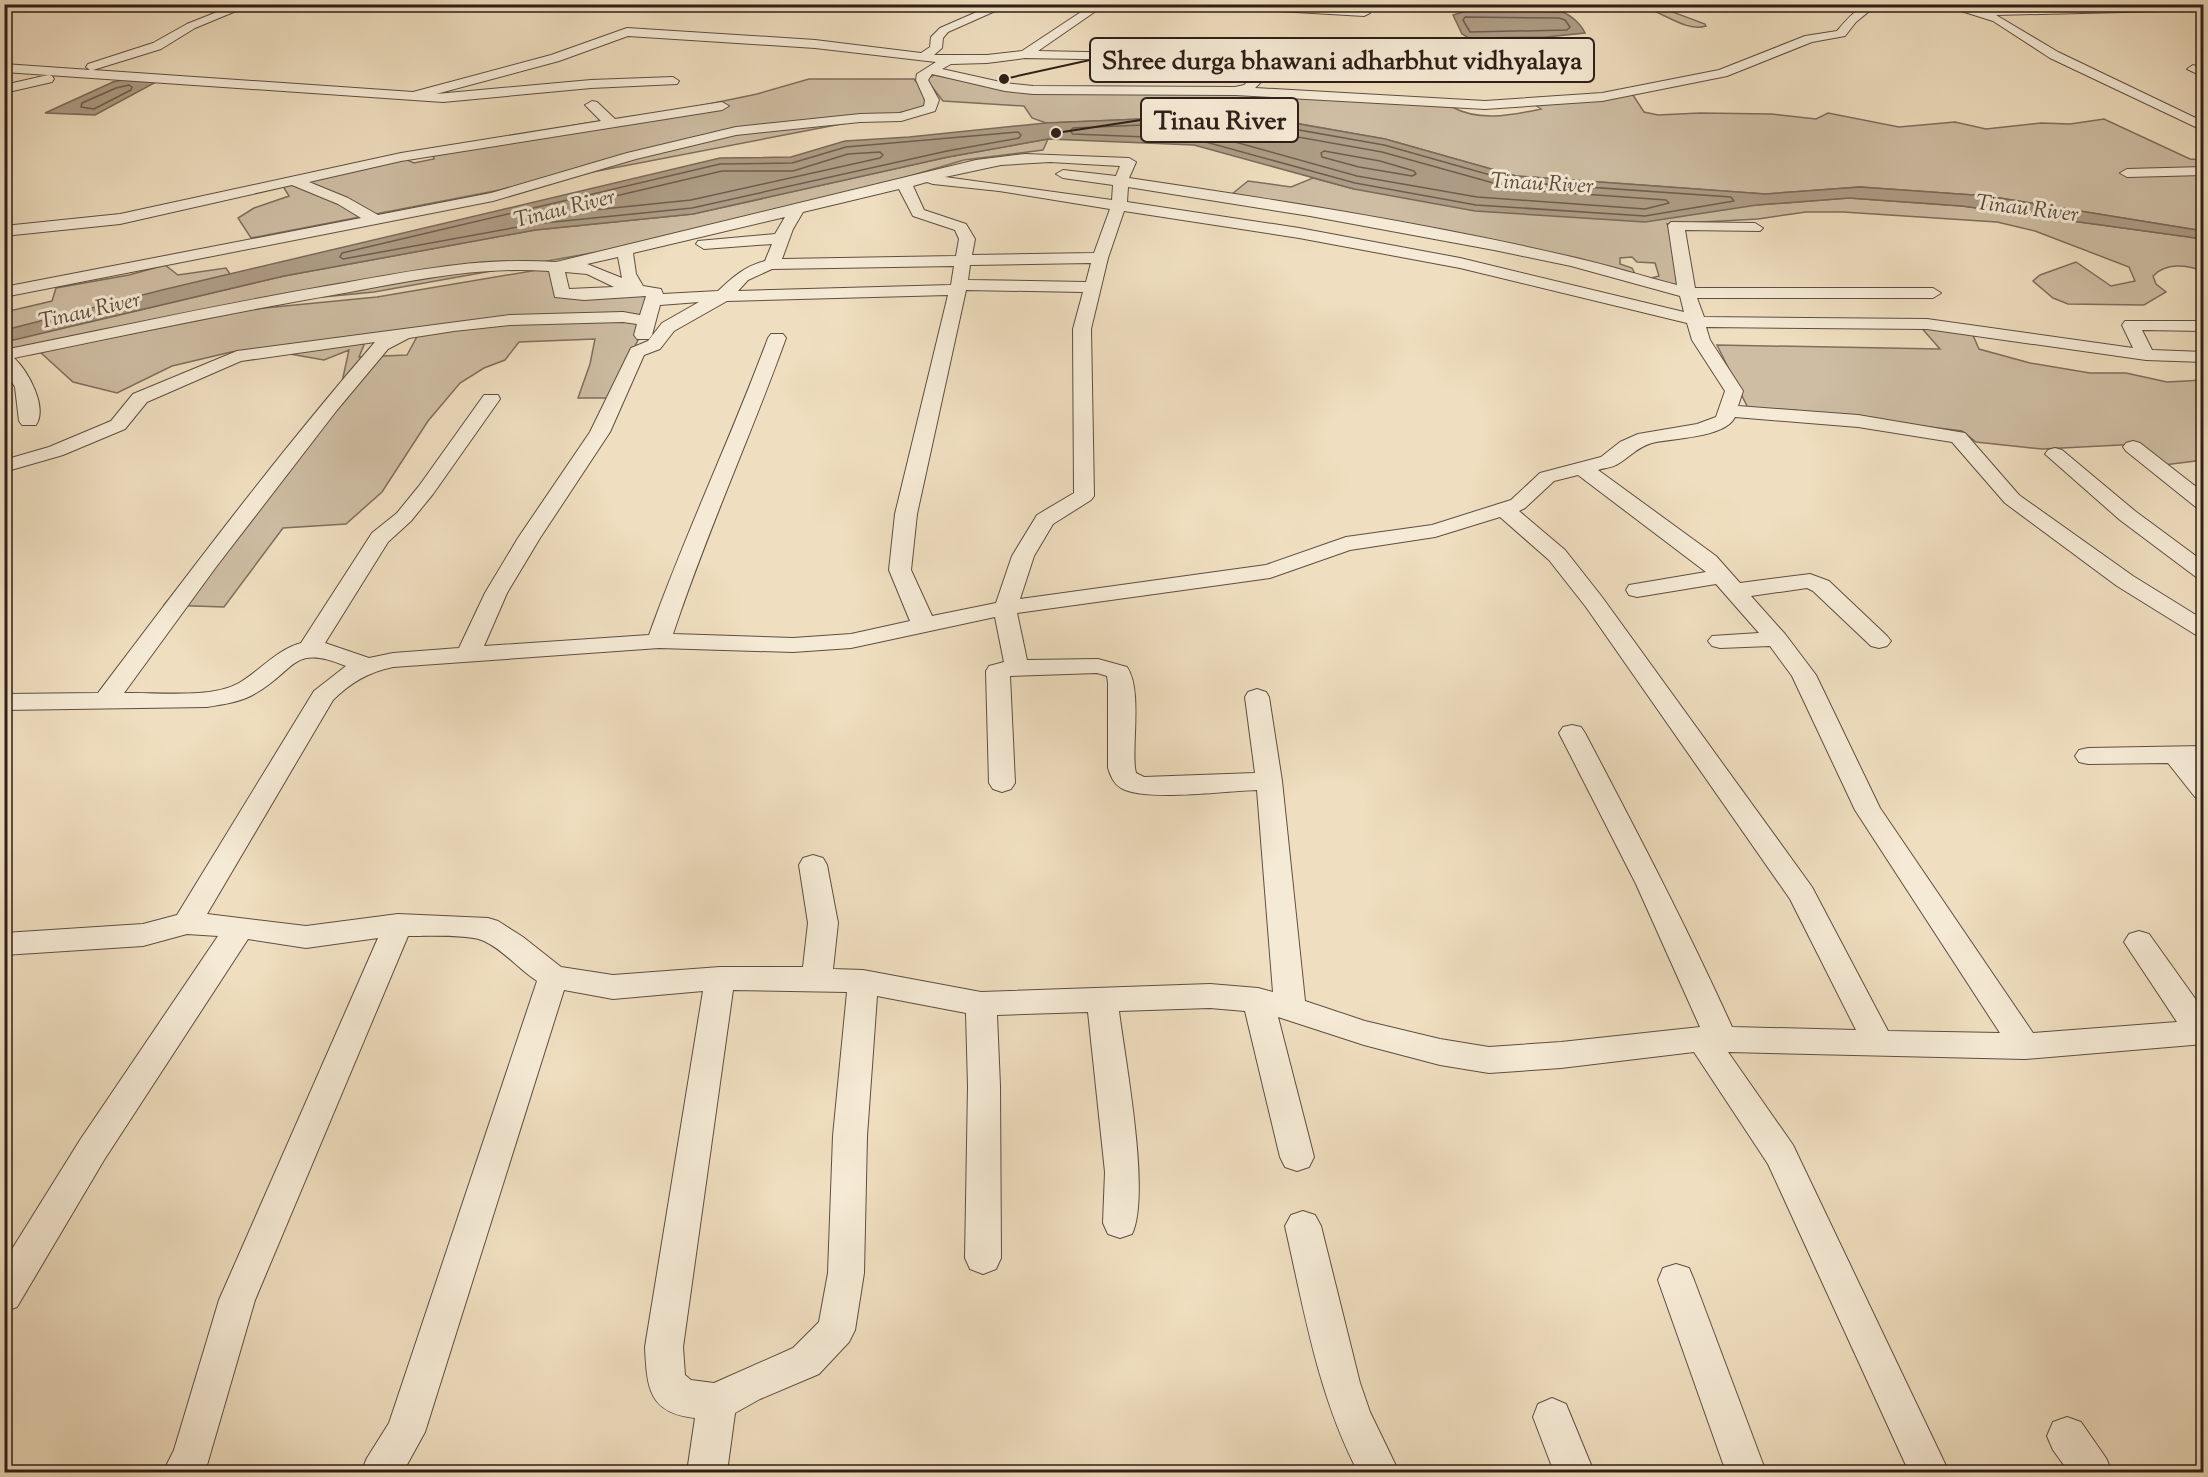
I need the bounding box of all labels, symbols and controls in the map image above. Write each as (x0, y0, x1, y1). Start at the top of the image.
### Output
callout: Shree durga bhawani adharbhut vidhyalaya (1090, 38, 1594, 82)
text: Shree durga bhawani adharbhut vidhyalaya (1102, 44, 1582, 81)
callout: Tinau River (1141, 98, 1298, 142)
text: Tinau River (1154, 104, 1287, 141)
water label: Tinau River (1490, 166, 1595, 204)
water label: Tinau River (511, 182, 619, 238)
water label: Tinau River (1974, 188, 2080, 232)
water label: Tinau River (36, 285, 144, 339)

